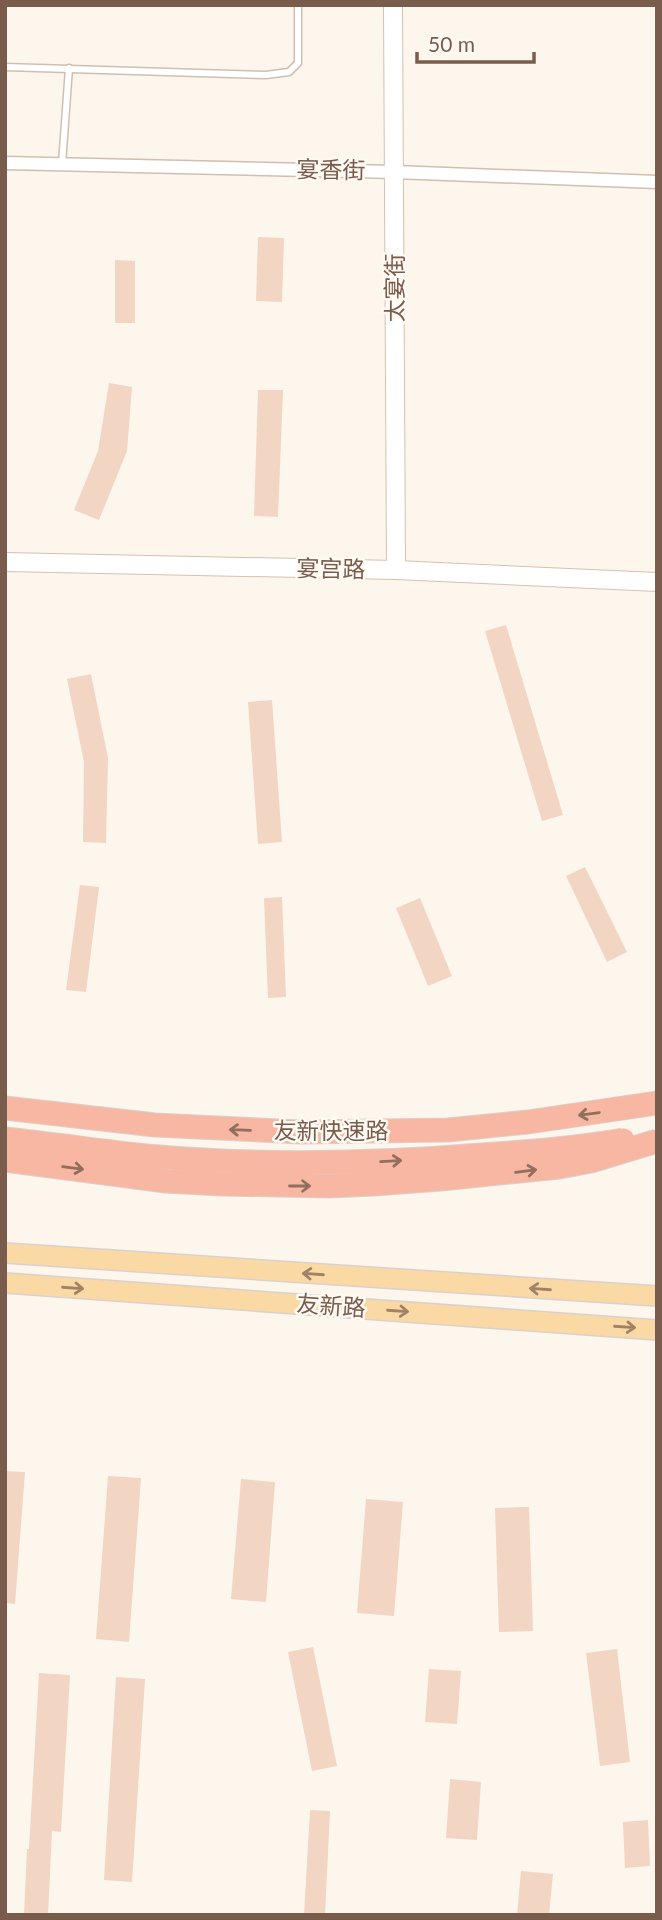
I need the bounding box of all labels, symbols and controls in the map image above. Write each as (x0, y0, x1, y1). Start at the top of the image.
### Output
scale bar (417, 21, 534, 65)
text: 50 m (428, 31, 475, 56)
street label: 宴香街 (296, 154, 366, 184)
street label: 太宴街 (380, 254, 408, 323)
street label: 宴宫路 (296, 553, 366, 583)
one-way arrow (579, 1107, 601, 1120)
street label: 友新快速路 (274, 1116, 389, 1144)
one-way arrow (229, 1124, 252, 1137)
one-way arrow (379, 1155, 402, 1168)
one-way arrow (61, 1162, 84, 1175)
one-way arrow (515, 1164, 537, 1177)
one-way arrow (288, 1179, 311, 1193)
one-way arrow (302, 1267, 325, 1280)
one-way arrow (62, 1282, 84, 1295)
one-way arrow (529, 1282, 552, 1295)
street label: 友新路 (296, 1289, 366, 1321)
one-way arrow (386, 1305, 409, 1318)
one-way arrow (613, 1321, 636, 1334)

